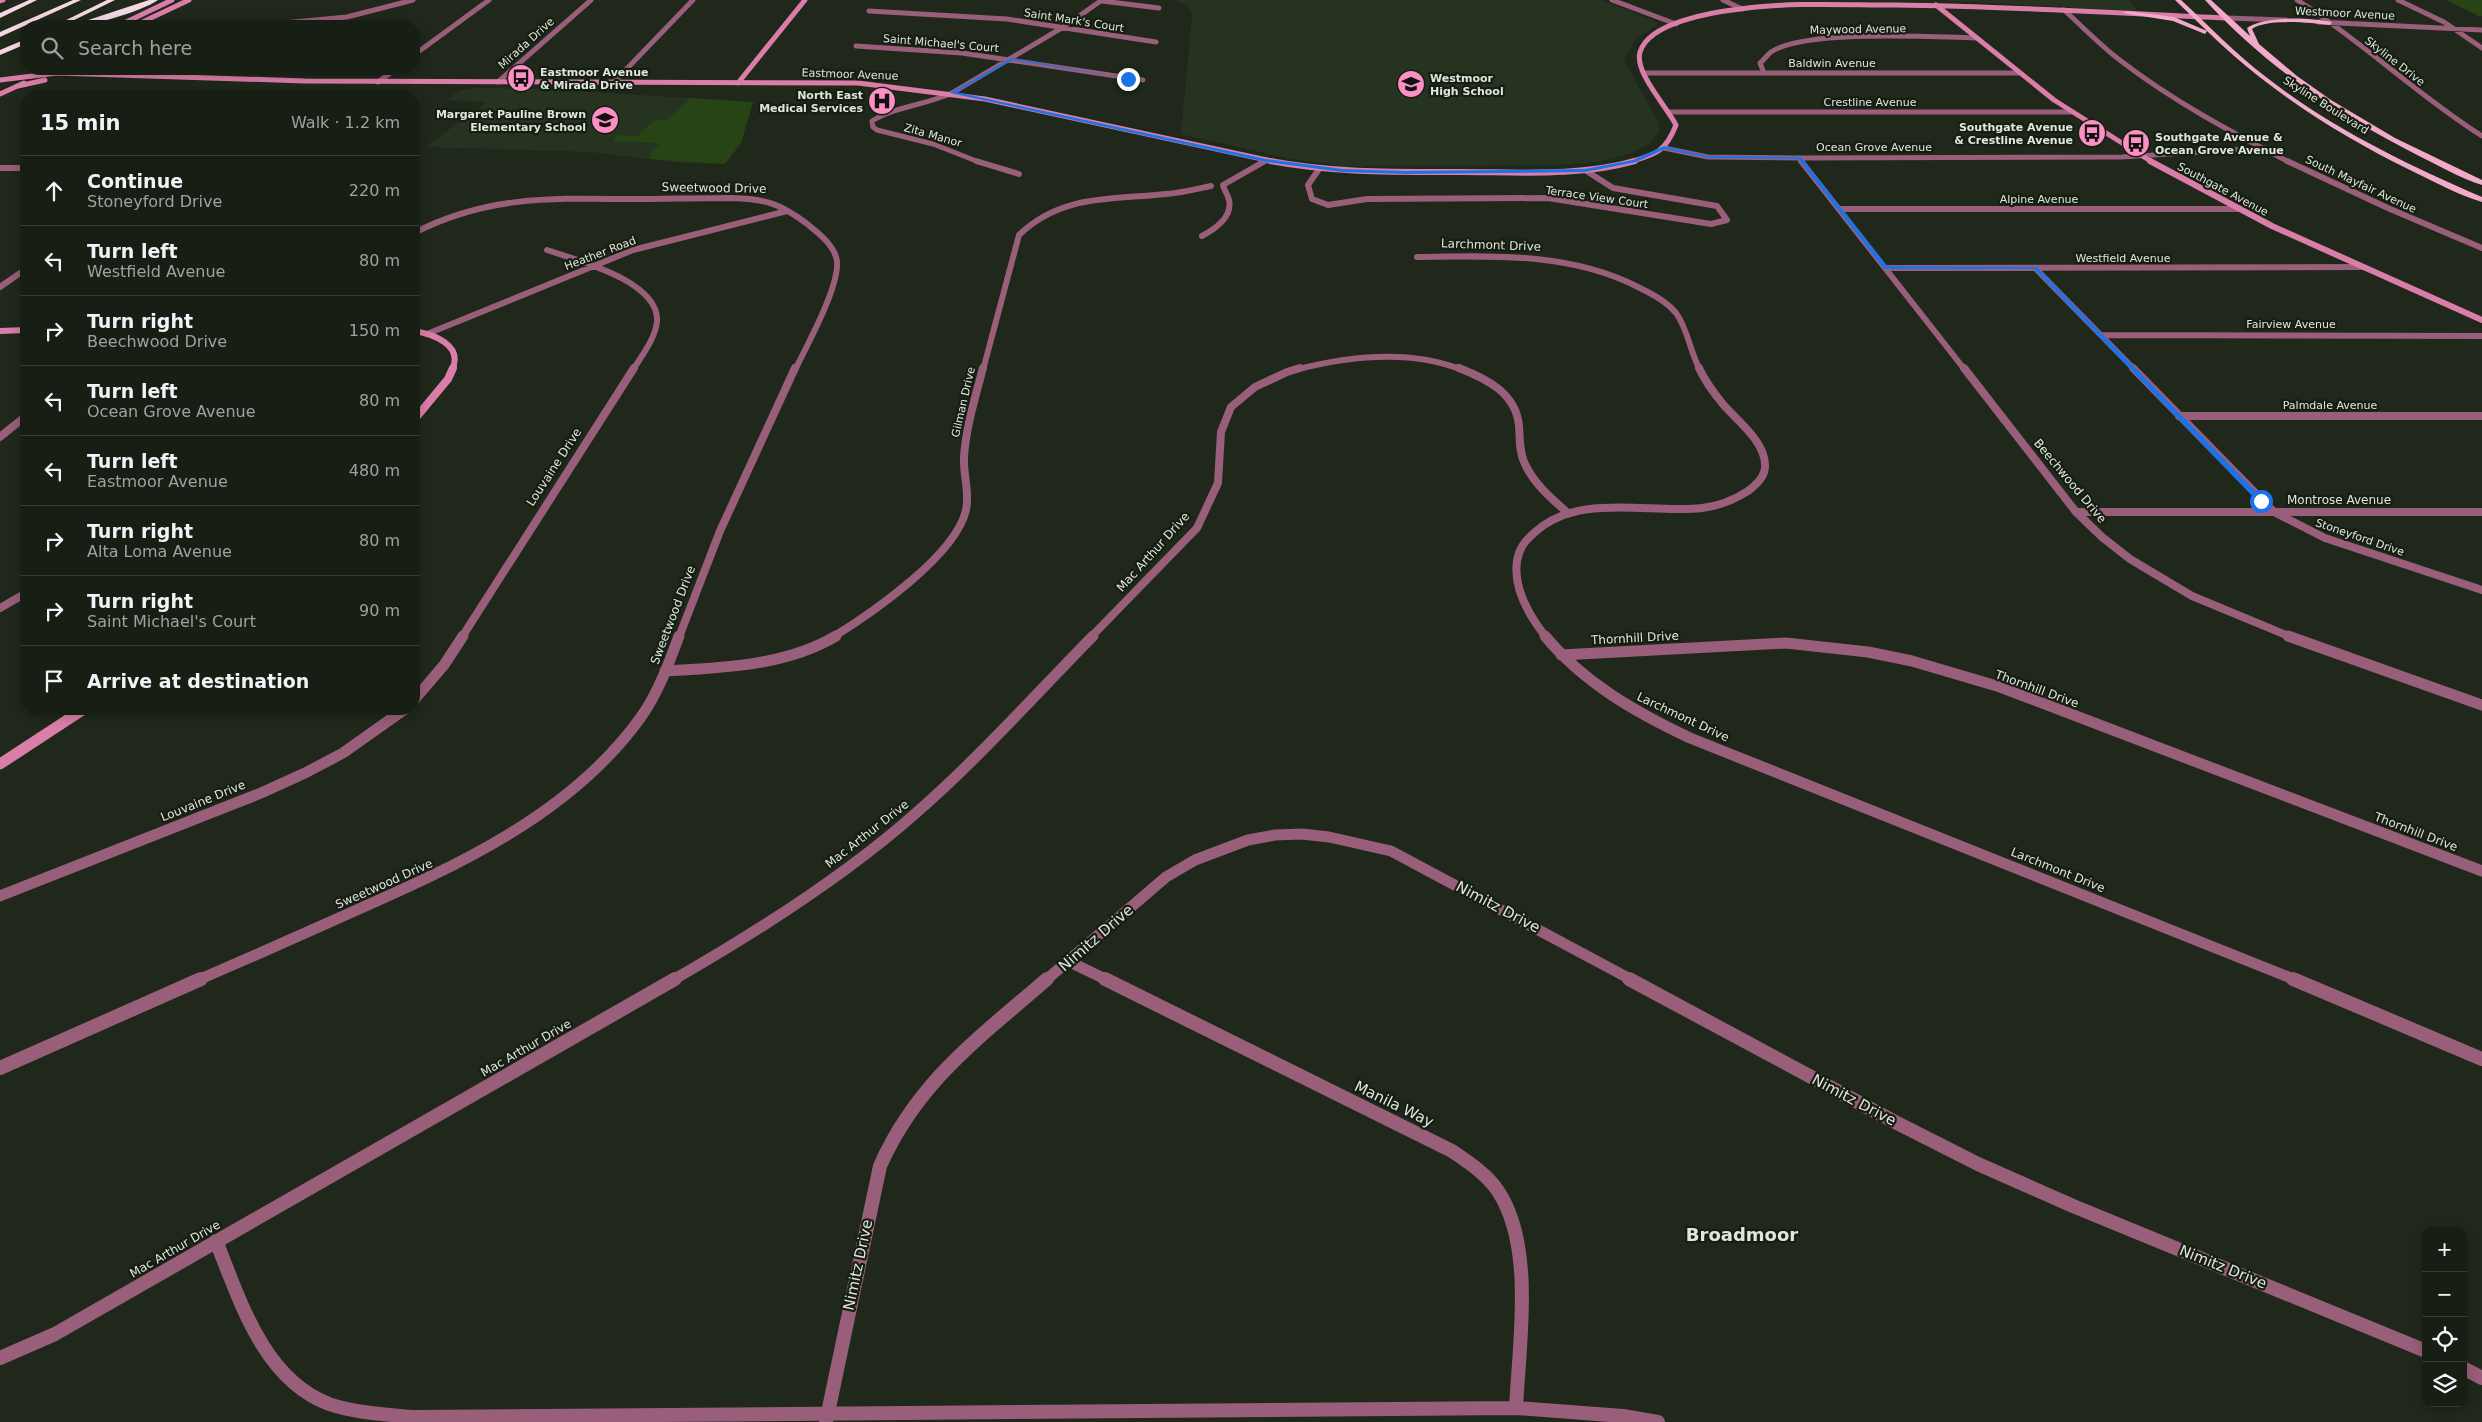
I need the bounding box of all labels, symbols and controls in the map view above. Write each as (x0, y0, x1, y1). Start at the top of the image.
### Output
street label: Westmoor Avenue (2295, 4, 2396, 23)
street label: Saint Mark's Court (1023, 6, 1126, 35)
street label: Mirada Drive (496, 15, 557, 72)
search box (20, 20, 420, 75)
street label: Maywood Avenue (1810, 22, 1907, 37)
street label: Saint Michael's Court (883, 32, 1000, 55)
icon: search (38, 34, 66, 62)
street label: Skyline Drive (2362, 34, 2427, 89)
text: Search here (78, 37, 192, 59)
street label: Baldwin Avenue (1788, 57, 1876, 70)
bus stop icon: Eastmoor Avenue & Mirada Drive (506, 63, 536, 93)
place label: Eastmoor Avenue & Mirada Drive (540, 66, 648, 92)
street label: Eastmoor Avenue (801, 66, 899, 83)
route end (1117, 68, 1140, 91)
school or university icon: Westmoor High School (1396, 69, 1426, 99)
place label: Westmoor High School (1430, 72, 1504, 98)
street label: Skyline Boulevard (2281, 74, 2371, 137)
hospital icon: North East Medical Services (867, 86, 897, 116)
place label: North East Medical Services (759, 89, 863, 115)
street label: Crestline Avenue (1824, 96, 1917, 109)
school or university icon: Margaret Pauline Brown Elementary School (590, 105, 620, 135)
place label: Margaret Pauline Brown Elementary School (436, 108, 586, 134)
text: 15 min (40, 111, 121, 135)
text: Walk · 1.2 km (291, 113, 400, 132)
bus stop icon: Southgate Avenue & Crestline Avenue (2077, 118, 2107, 148)
street label: Zita Manor (902, 121, 964, 150)
place label: Southgate Avenue & Crestline Avenue (1954, 121, 2073, 147)
bus stop icon: Southgate Avenue & Ocean Grove Avenue (2121, 128, 2151, 158)
place label: Southgate Avenue & Ocean Grove Avenue (2155, 131, 2284, 157)
street label: Ocean Grove Avenue (1816, 141, 1932, 154)
street label: South Mayfair Avenue (2303, 153, 2418, 216)
street label: Southgate Avenue (2175, 160, 2271, 219)
text: Continue (87, 170, 183, 192)
icon: ahead (40, 177, 68, 205)
street label: Sweetwood Drive (661, 180, 767, 196)
text: 220 m (349, 181, 400, 200)
street label: Terrace View Court (1544, 184, 1650, 211)
text: Stoneyford Drive (87, 192, 222, 211)
street label: Alpine Avenue (2000, 193, 2079, 206)
street label: Heather Road (563, 234, 638, 273)
street label: Larchmont Drive (1441, 236, 1541, 254)
text: Turn left (87, 240, 178, 262)
icon: left (40, 247, 68, 275)
text: 80 m (359, 251, 400, 270)
street label: Westfield Avenue (2075, 252, 2171, 265)
text: Westfield Avenue (87, 262, 225, 281)
text: Turn right (87, 310, 193, 332)
icon: right (40, 317, 68, 345)
street label: Fairview Avenue (2246, 318, 2336, 331)
text: 150 m (349, 321, 400, 340)
text: Beechwood Drive (87, 332, 227, 351)
street label: Gilman Drive (949, 365, 978, 439)
text: Turn left (87, 380, 178, 402)
icon: left (40, 387, 68, 415)
text: 80 m (359, 391, 400, 410)
street label: Palmdale Avenue (2283, 399, 2378, 412)
text: Ocean Grove Avenue (87, 402, 256, 421)
street label: Louvaine Drive (524, 425, 584, 509)
street label: Beechwood Drive (2031, 436, 2109, 526)
text: Turn left (87, 450, 178, 472)
icon: left (40, 457, 68, 485)
text: 480 m (349, 461, 400, 480)
text: Eastmoor Avenue (87, 472, 228, 491)
route start (2250, 490, 2273, 513)
street label: Montrose Avenue (2287, 493, 2391, 507)
street label: Mac Arthur Drive (1114, 509, 1192, 595)
street label: Stoneyford Drive (2314, 516, 2406, 559)
text: Turn right (87, 520, 193, 542)
icon: right (40, 527, 68, 555)
text: 80 m (359, 531, 400, 550)
text: Alta Loma Avenue (87, 542, 232, 561)
street label: Sweetwood Drive (648, 564, 698, 666)
text: Turn right (87, 590, 193, 612)
icon: right (40, 597, 68, 625)
text: 90 m (359, 601, 400, 620)
text: Saint Michael's Court (87, 612, 256, 631)
street label: Thornhill Drive (1590, 629, 1679, 647)
icon: arrive (40, 667, 68, 695)
street label: Thornhill Drive (1992, 667, 2081, 711)
text: Arrive at destination (87, 670, 309, 692)
street label: Larchmont Drive (1635, 690, 1731, 744)
street label: Louvaine Drive (159, 778, 247, 824)
street label: Mac Arthur Drive (823, 797, 911, 871)
street label: Thornhill Drive (2371, 809, 2460, 854)
street label: Larchmont Drive (2009, 845, 2107, 895)
street label: Sweetwood Drive (333, 856, 435, 912)
street label: Nimitz Drive (1453, 877, 1543, 937)
street label: Nimitz Drive (1055, 901, 1137, 975)
street label: Mac Arthur Drive (478, 1016, 574, 1080)
street label: Nimitz Drive (1809, 1070, 1899, 1130)
street label: Manila Way (1351, 1077, 1437, 1131)
street label: Mac Arthur Drive (127, 1217, 223, 1281)
street label: Nimitz Drive (840, 1218, 876, 1312)
district label: Broadmoor (1686, 1224, 1798, 1245)
map controls (2422, 1227, 2467, 1407)
button: + (2422, 1227, 2467, 1272)
street label: Nimitz Drive (2177, 1241, 2269, 1293)
button: − (2422, 1272, 2467, 1317)
button: locate (2422, 1317, 2467, 1362)
button: layers (2422, 1362, 2467, 1407)

